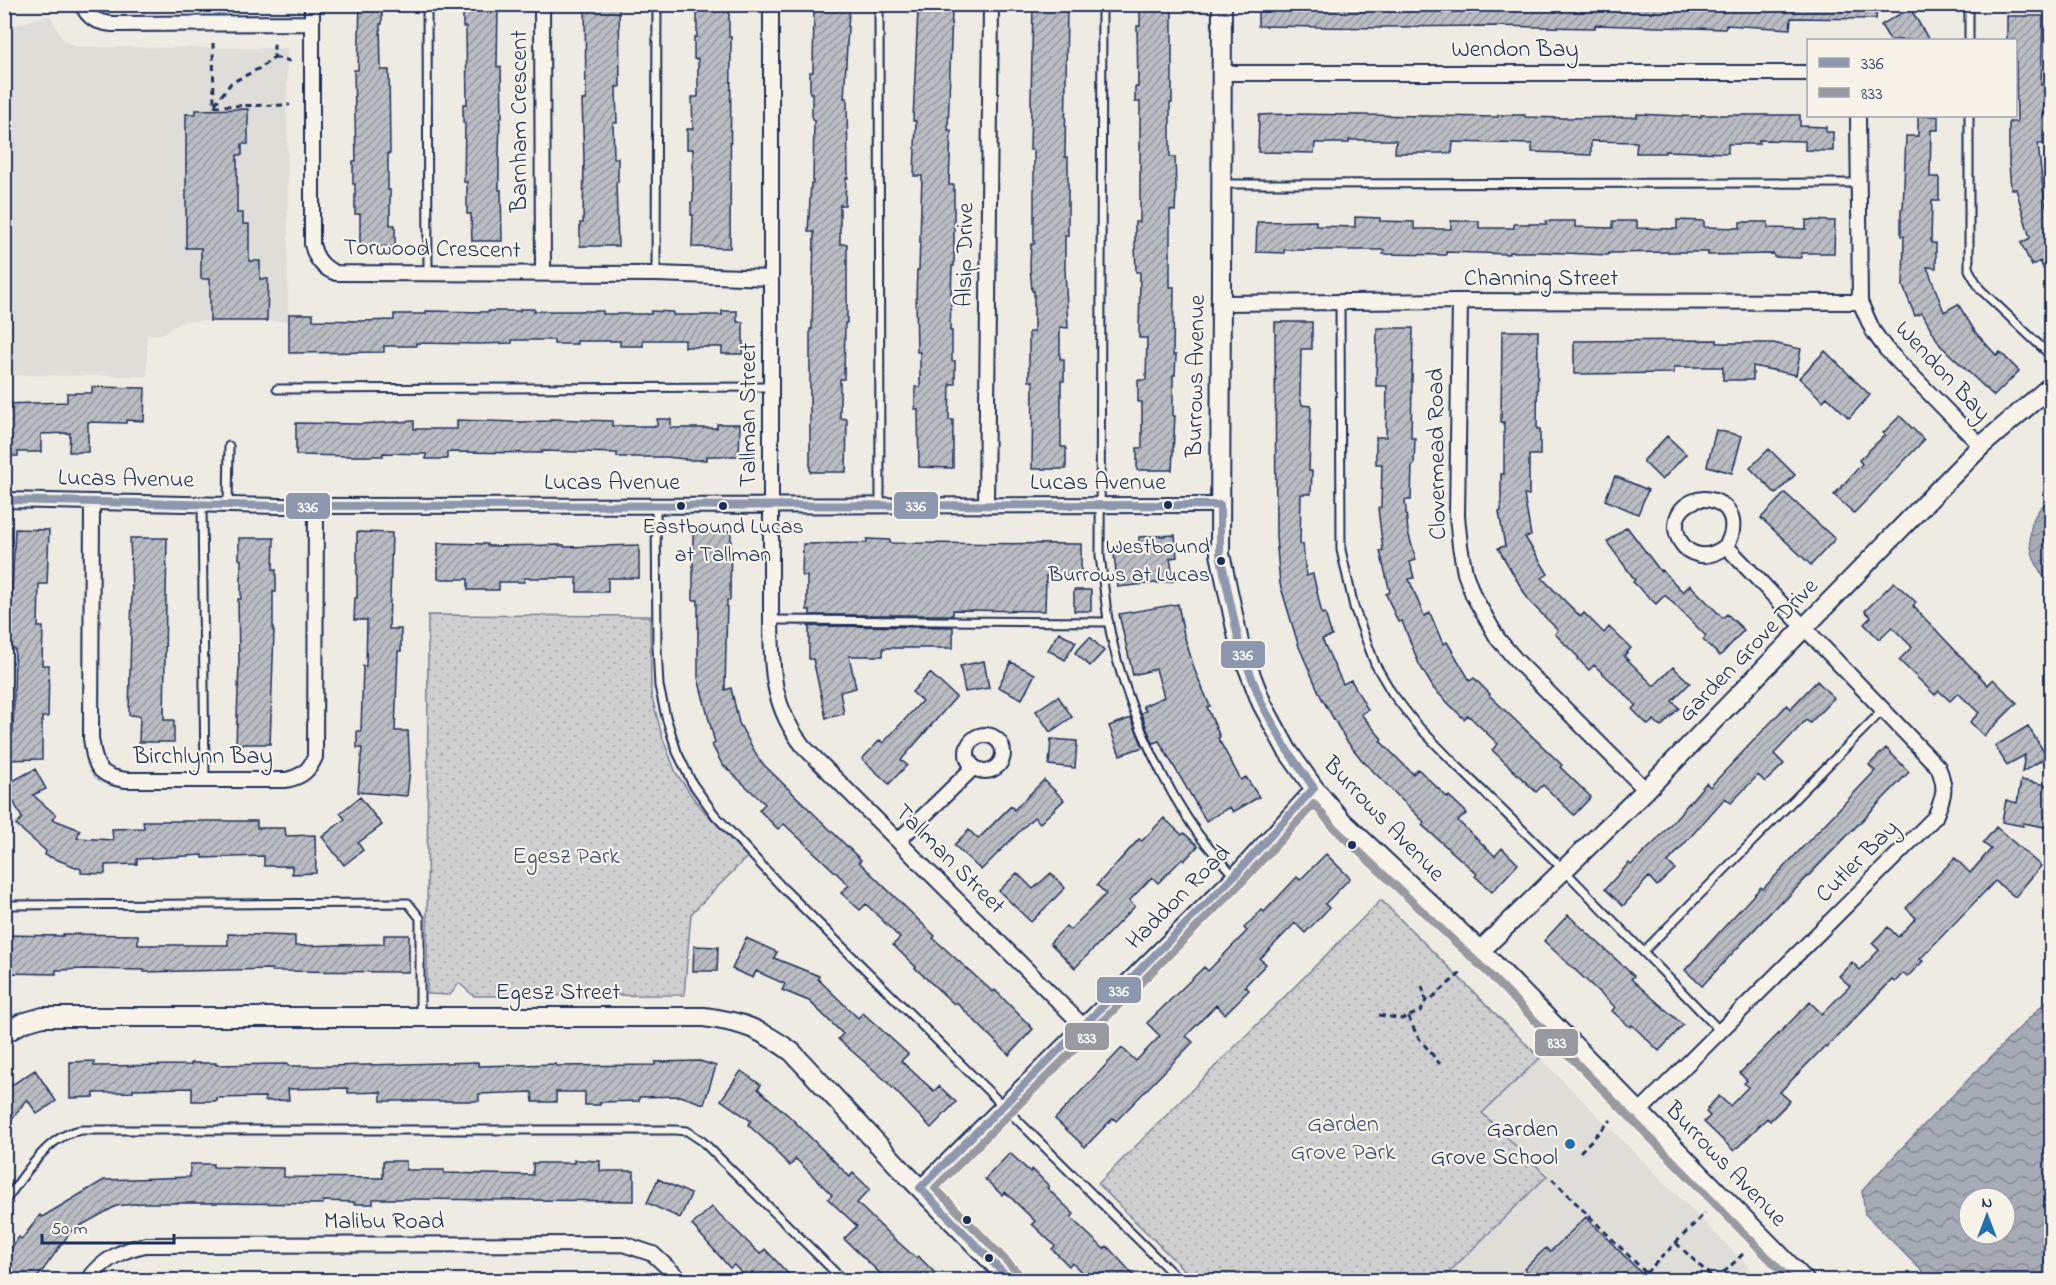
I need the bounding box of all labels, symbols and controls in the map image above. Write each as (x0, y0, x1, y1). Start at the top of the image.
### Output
street label: Barnham Crescent (503, 30, 538, 213)
street label: Wendon Bay (1451, 33, 1579, 69)
legend (1807, 39, 2017, 117)
text: 336 (1861, 52, 1884, 78)
text: 833 (1861, 82, 1883, 108)
street label: Alsip Drive (948, 202, 984, 308)
street label: Torwood Crescent (343, 231, 521, 269)
street label: Channing Street (1464, 262, 1618, 297)
street label: Burrows Avenue (1178, 294, 1216, 459)
street label: Wendon Bay (1885, 313, 1998, 431)
street label: Tallman Street (732, 343, 767, 487)
street label: Clovermead Road (1419, 367, 1457, 540)
street label: Lucas Avenue (58, 461, 195, 499)
street label: Lucas Avenue (544, 466, 680, 501)
street label: Lucas Avenue (1030, 466, 1166, 501)
line badge: 336 (893, 491, 939, 520)
line badge: 336 (285, 492, 331, 520)
text: 336 (905, 495, 927, 519)
text: 336 (297, 496, 319, 520)
unlabelled marker (1162, 499, 1174, 511)
unlabelled marker (675, 500, 687, 512)
marker: Eastbound Lucas at Tallman (717, 500, 729, 512)
place label: Eastbound Lucas at Tallman (642, 512, 804, 572)
place label: Westbound Burrows at Lucas (1047, 532, 1210, 592)
marker: Westbound Burrows at Lucas (1215, 555, 1227, 567)
street label: Garden Grove Drive (1671, 571, 1828, 731)
line badge: 336 (1220, 640, 1266, 669)
text: 336 (1232, 644, 1254, 668)
street label: Birchlynn Bay (132, 740, 273, 776)
street label: Burrows Avenue (1313, 749, 1452, 891)
street label: Tallman Street (885, 796, 1013, 924)
street label: Cutler Bay (1808, 812, 1908, 912)
street label: Haddon Road (1118, 837, 1240, 959)
unlabelled marker (1346, 839, 1358, 851)
park label: Egesz Park (512, 840, 620, 875)
street label: Egesz Street (496, 976, 620, 1011)
line badge: 336 (1096, 976, 1142, 1004)
text: 336 (1108, 980, 1130, 1004)
line badge: 833 (1064, 1022, 1110, 1051)
text: 833 (1076, 1027, 1097, 1051)
line badge: 833 (1534, 1028, 1579, 1057)
text: 833 (1546, 1032, 1567, 1056)
street label: Burrows Avenue (1655, 1094, 1794, 1236)
park label: Garden Grove Park (1290, 1108, 1396, 1171)
place label: Garden Grove School (1431, 1113, 1558, 1176)
marker: Garden Grove School (1563, 1137, 1577, 1151)
north arrow (1957, 1186, 2017, 1246)
text: N (1982, 1191, 1993, 1215)
street label: Malibu Road (324, 1205, 445, 1240)
scale bar (42, 1207, 174, 1245)
unlabelled marker (961, 1214, 973, 1226)
text: 50 m (51, 1217, 88, 1243)
unlabelled marker (983, 1252, 995, 1264)

